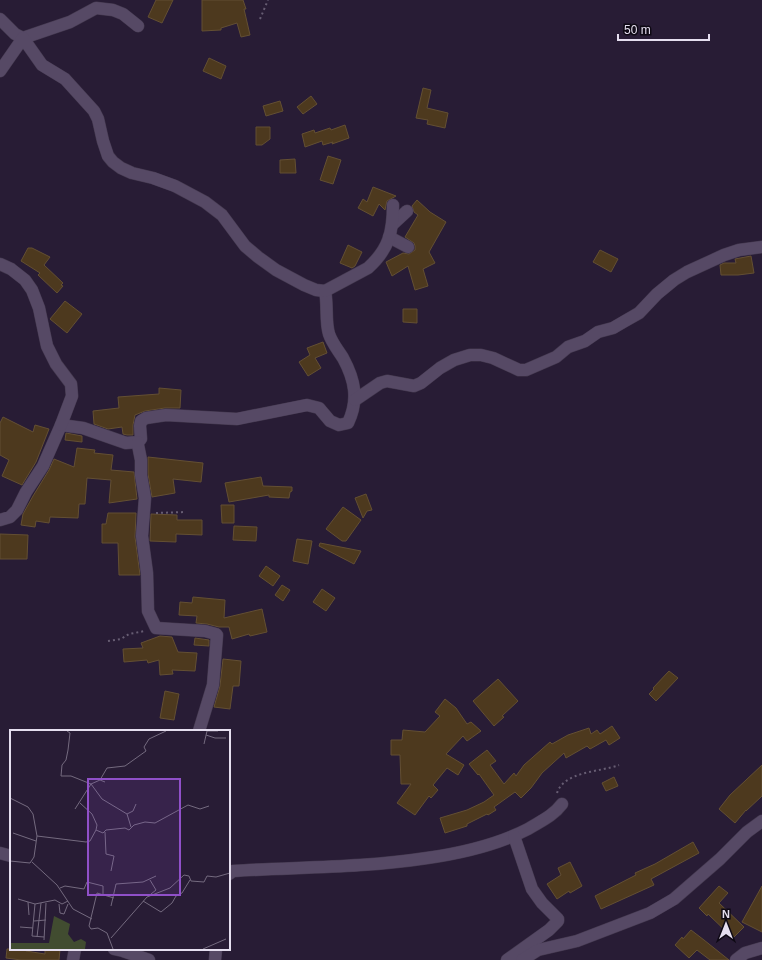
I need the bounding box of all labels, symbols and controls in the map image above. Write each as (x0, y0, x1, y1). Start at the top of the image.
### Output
scale bar (618, 16, 709, 42)
text: 50 m (624, 23, 651, 37)
inset map (10, 730, 230, 950)
north arrow (706, 904, 746, 944)
text: N (722, 908, 730, 920)

